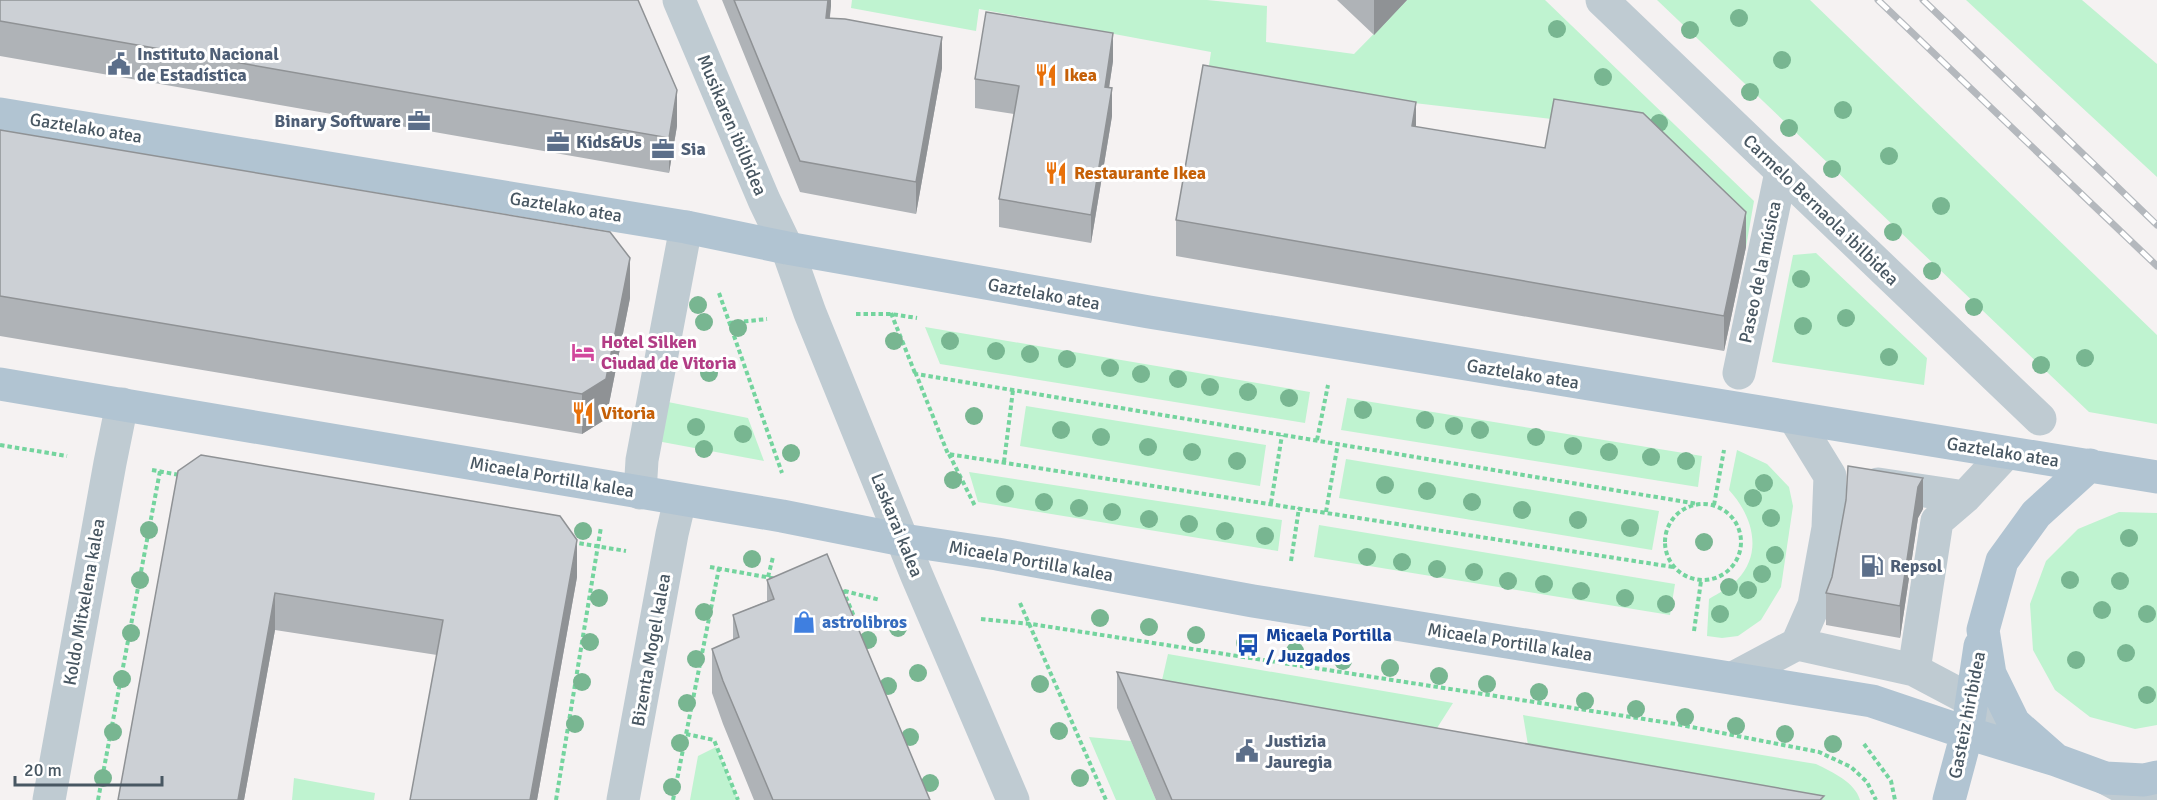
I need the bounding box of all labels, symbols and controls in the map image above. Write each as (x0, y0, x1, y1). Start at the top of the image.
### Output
place label: Instituto Nacional de Estadística (137, 43, 279, 86)
public building icon: Instituto Nacional de Estadística (106, 51, 132, 77)
street label: Musikaren ibilbidea (692, 51, 772, 199)
restaurant icon: Ikea (1033, 62, 1059, 88)
place label: Ikea (1064, 64, 1097, 86)
street label: Gaztelako atea (28, 108, 144, 148)
office icon: Binary Software (406, 108, 432, 134)
place label: Binary Software (274, 110, 401, 132)
office icon: Kids&Us (545, 129, 571, 155)
street label: Carmelo Bernaola ibilbidea (1739, 130, 1903, 290)
place label: Kids&Us (576, 131, 642, 153)
office icon: Sia (650, 136, 676, 162)
place label: Sia (681, 138, 706, 160)
restaurant icon: Restaurante Ikea (1043, 160, 1069, 186)
place label: Restaurante Ikea (1074, 162, 1206, 184)
street label: Gaztelako atea (508, 187, 624, 227)
street label: Paseo de la música (1734, 199, 1786, 345)
street label: Gaztelako atea (986, 273, 1102, 315)
place label: Hotel Silken Ciudad de Vitoria (601, 331, 737, 374)
hotel icon: Hotel Silken Ciudad de Vitoria (570, 339, 596, 365)
street label: Gaztelako atea (1465, 354, 1581, 394)
restaurant icon: Vitoria (570, 400, 596, 426)
place label: Vitoria (601, 402, 655, 424)
street label: Gaztelako atea (1945, 432, 2061, 472)
street label: Micaela Portilla kalea (468, 452, 636, 502)
street label: Laskarai kalea (866, 470, 928, 580)
street label: Koldo Mitxelena kalea (58, 517, 110, 687)
street label: Micaela Portilla kalea (947, 536, 1115, 586)
fuel station icon: Repsol (1859, 553, 1885, 579)
place label: Repsol (1890, 555, 1943, 577)
street label: Bizenta Mogel kalea (627, 572, 675, 728)
shop icon: astrolibros (791, 609, 817, 635)
place label: astrolibros (822, 611, 907, 633)
street label: Micaela Portilla kalea (1426, 618, 1594, 666)
place label: Micaela Portilla / Juzgados (1266, 624, 1392, 667)
bus stop icon: Micaela Portilla / Juzgados (1235, 632, 1261, 658)
street label: Gasteiz hiribidea (1944, 650, 1990, 780)
place label: Justizia Jauregia (1265, 730, 1332, 773)
public building icon: Justizia Jauregia (1234, 738, 1260, 764)
scale bar (15, 749, 162, 787)
text: 20 m (24, 759, 62, 781)

